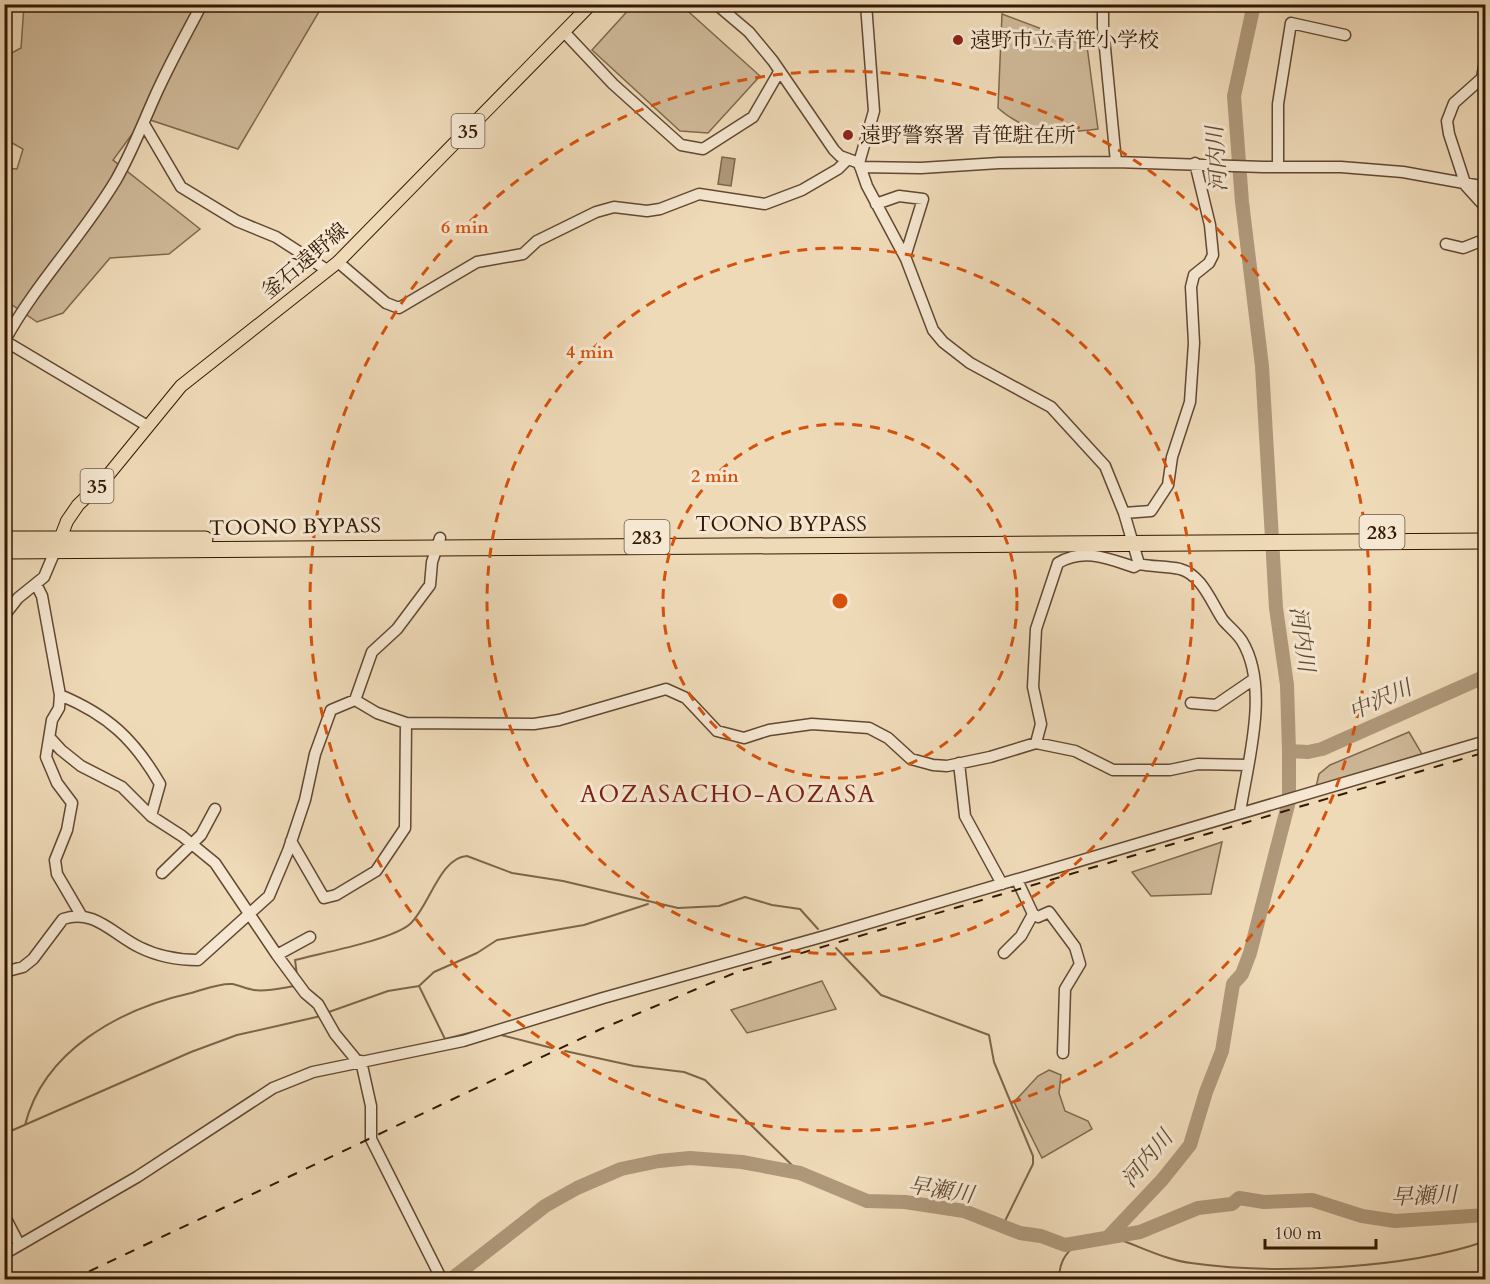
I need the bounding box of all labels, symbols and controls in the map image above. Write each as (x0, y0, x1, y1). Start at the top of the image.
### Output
place label: 遠野市立青笹小学校 (970, 26, 1159, 55)
marker: 遠野市立青笹小学校 (951, 33, 965, 47)
road number: 35 (452, 114, 484, 148)
place label: 遠野警察署 青笹駐在所 (860, 121, 1076, 150)
water label: 河内川 (1200, 123, 1234, 193)
marker: 遠野警察署 青笹駐在所 (841, 128, 855, 142)
text: 6 min (441, 215, 489, 240)
street label: 釜石遠野線 (255, 216, 355, 306)
text: 4 min (566, 340, 614, 365)
text: 2 min (691, 464, 739, 489)
road number: 35 (80, 469, 114, 503)
street label: TOONO BYPASS (695, 510, 867, 539)
street label: TOONO BYPASS (209, 511, 381, 543)
road number: 283 (1360, 515, 1404, 549)
road number: 283 (624, 520, 670, 554)
centre of rings (830, 591, 850, 611)
water label: 河内川 (1283, 604, 1322, 676)
water label: 中沢川 (1344, 672, 1418, 727)
district label: AOZASACHO-AOZASA (580, 778, 876, 811)
water label: 河内川 (1114, 1123, 1181, 1194)
water label: 早瀬川 (906, 1170, 978, 1210)
water label: 早瀬川 (1390, 1180, 1459, 1212)
scale bar (1265, 1212, 1376, 1250)
text: 100 m (1274, 1221, 1322, 1246)

